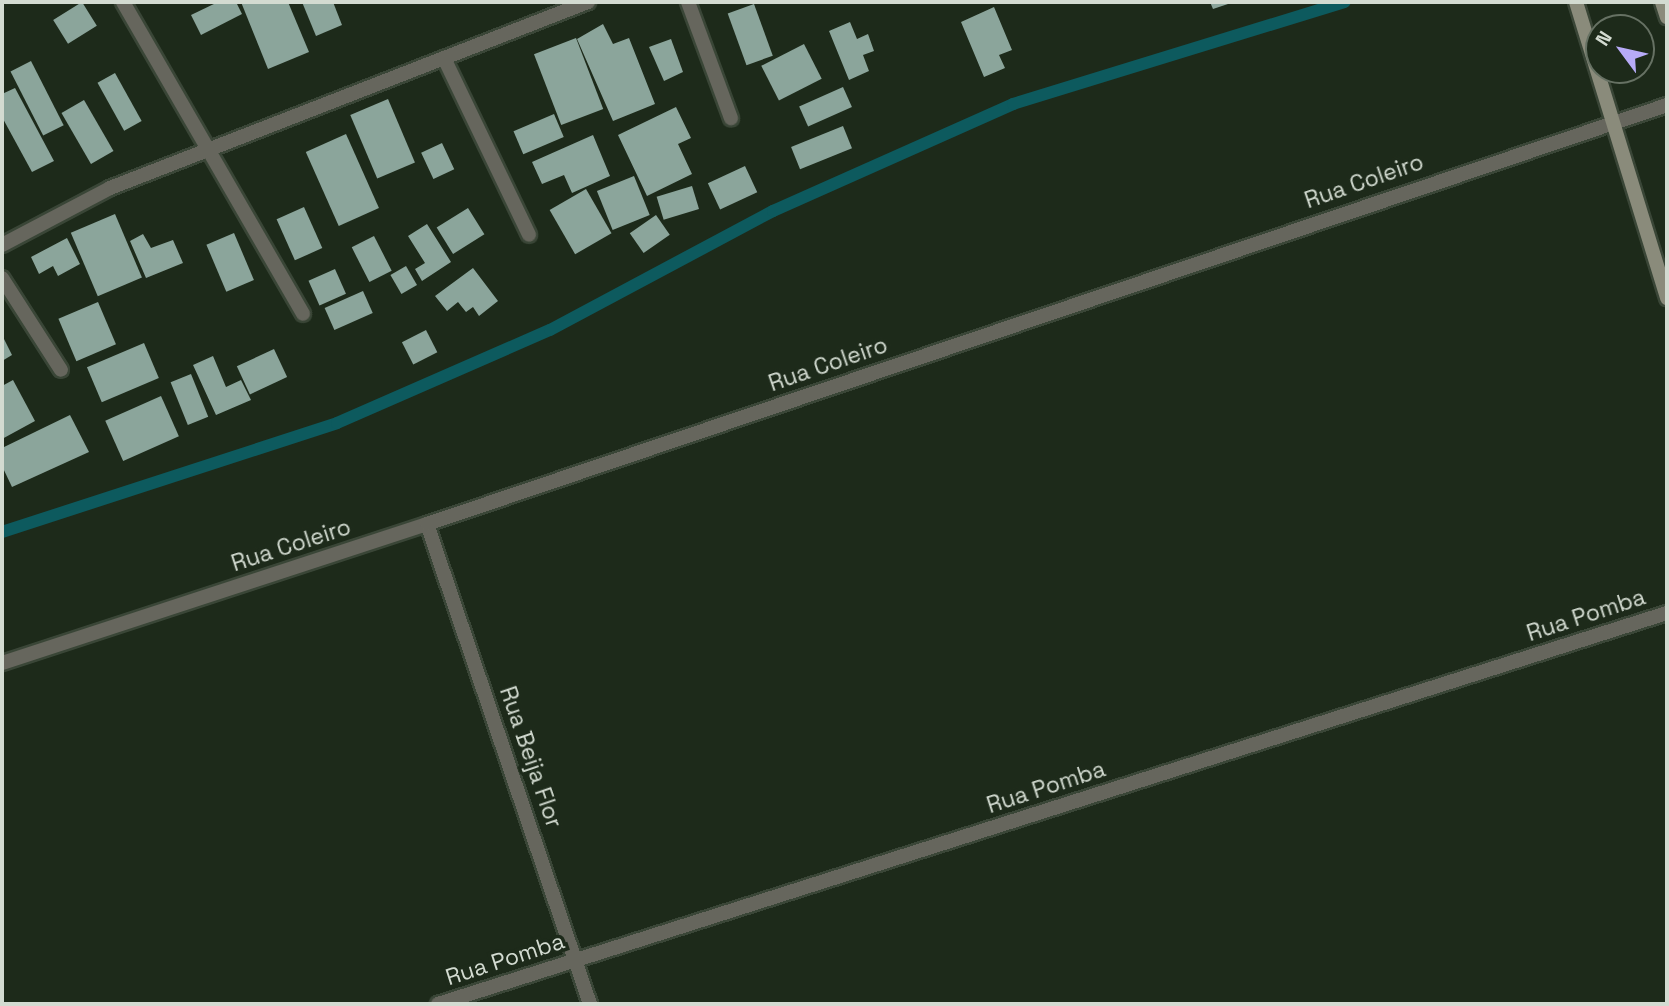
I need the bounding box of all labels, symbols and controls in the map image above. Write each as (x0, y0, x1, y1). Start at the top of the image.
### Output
north arrow (1585, 14, 1655, 84)
text: N (1590, 26, 1618, 51)
street label: Rua Coleiro (1301, 148, 1427, 214)
street label: Rua Coleiro (765, 331, 891, 397)
street label: Rua Coleiro (228, 513, 354, 577)
street label: Rua Pomba (1523, 583, 1649, 647)
street label: Rua Beija Flor (494, 683, 568, 831)
street label: Rua Pomba (983, 755, 1109, 819)
street label: Rua Pomba (442, 927, 568, 991)

